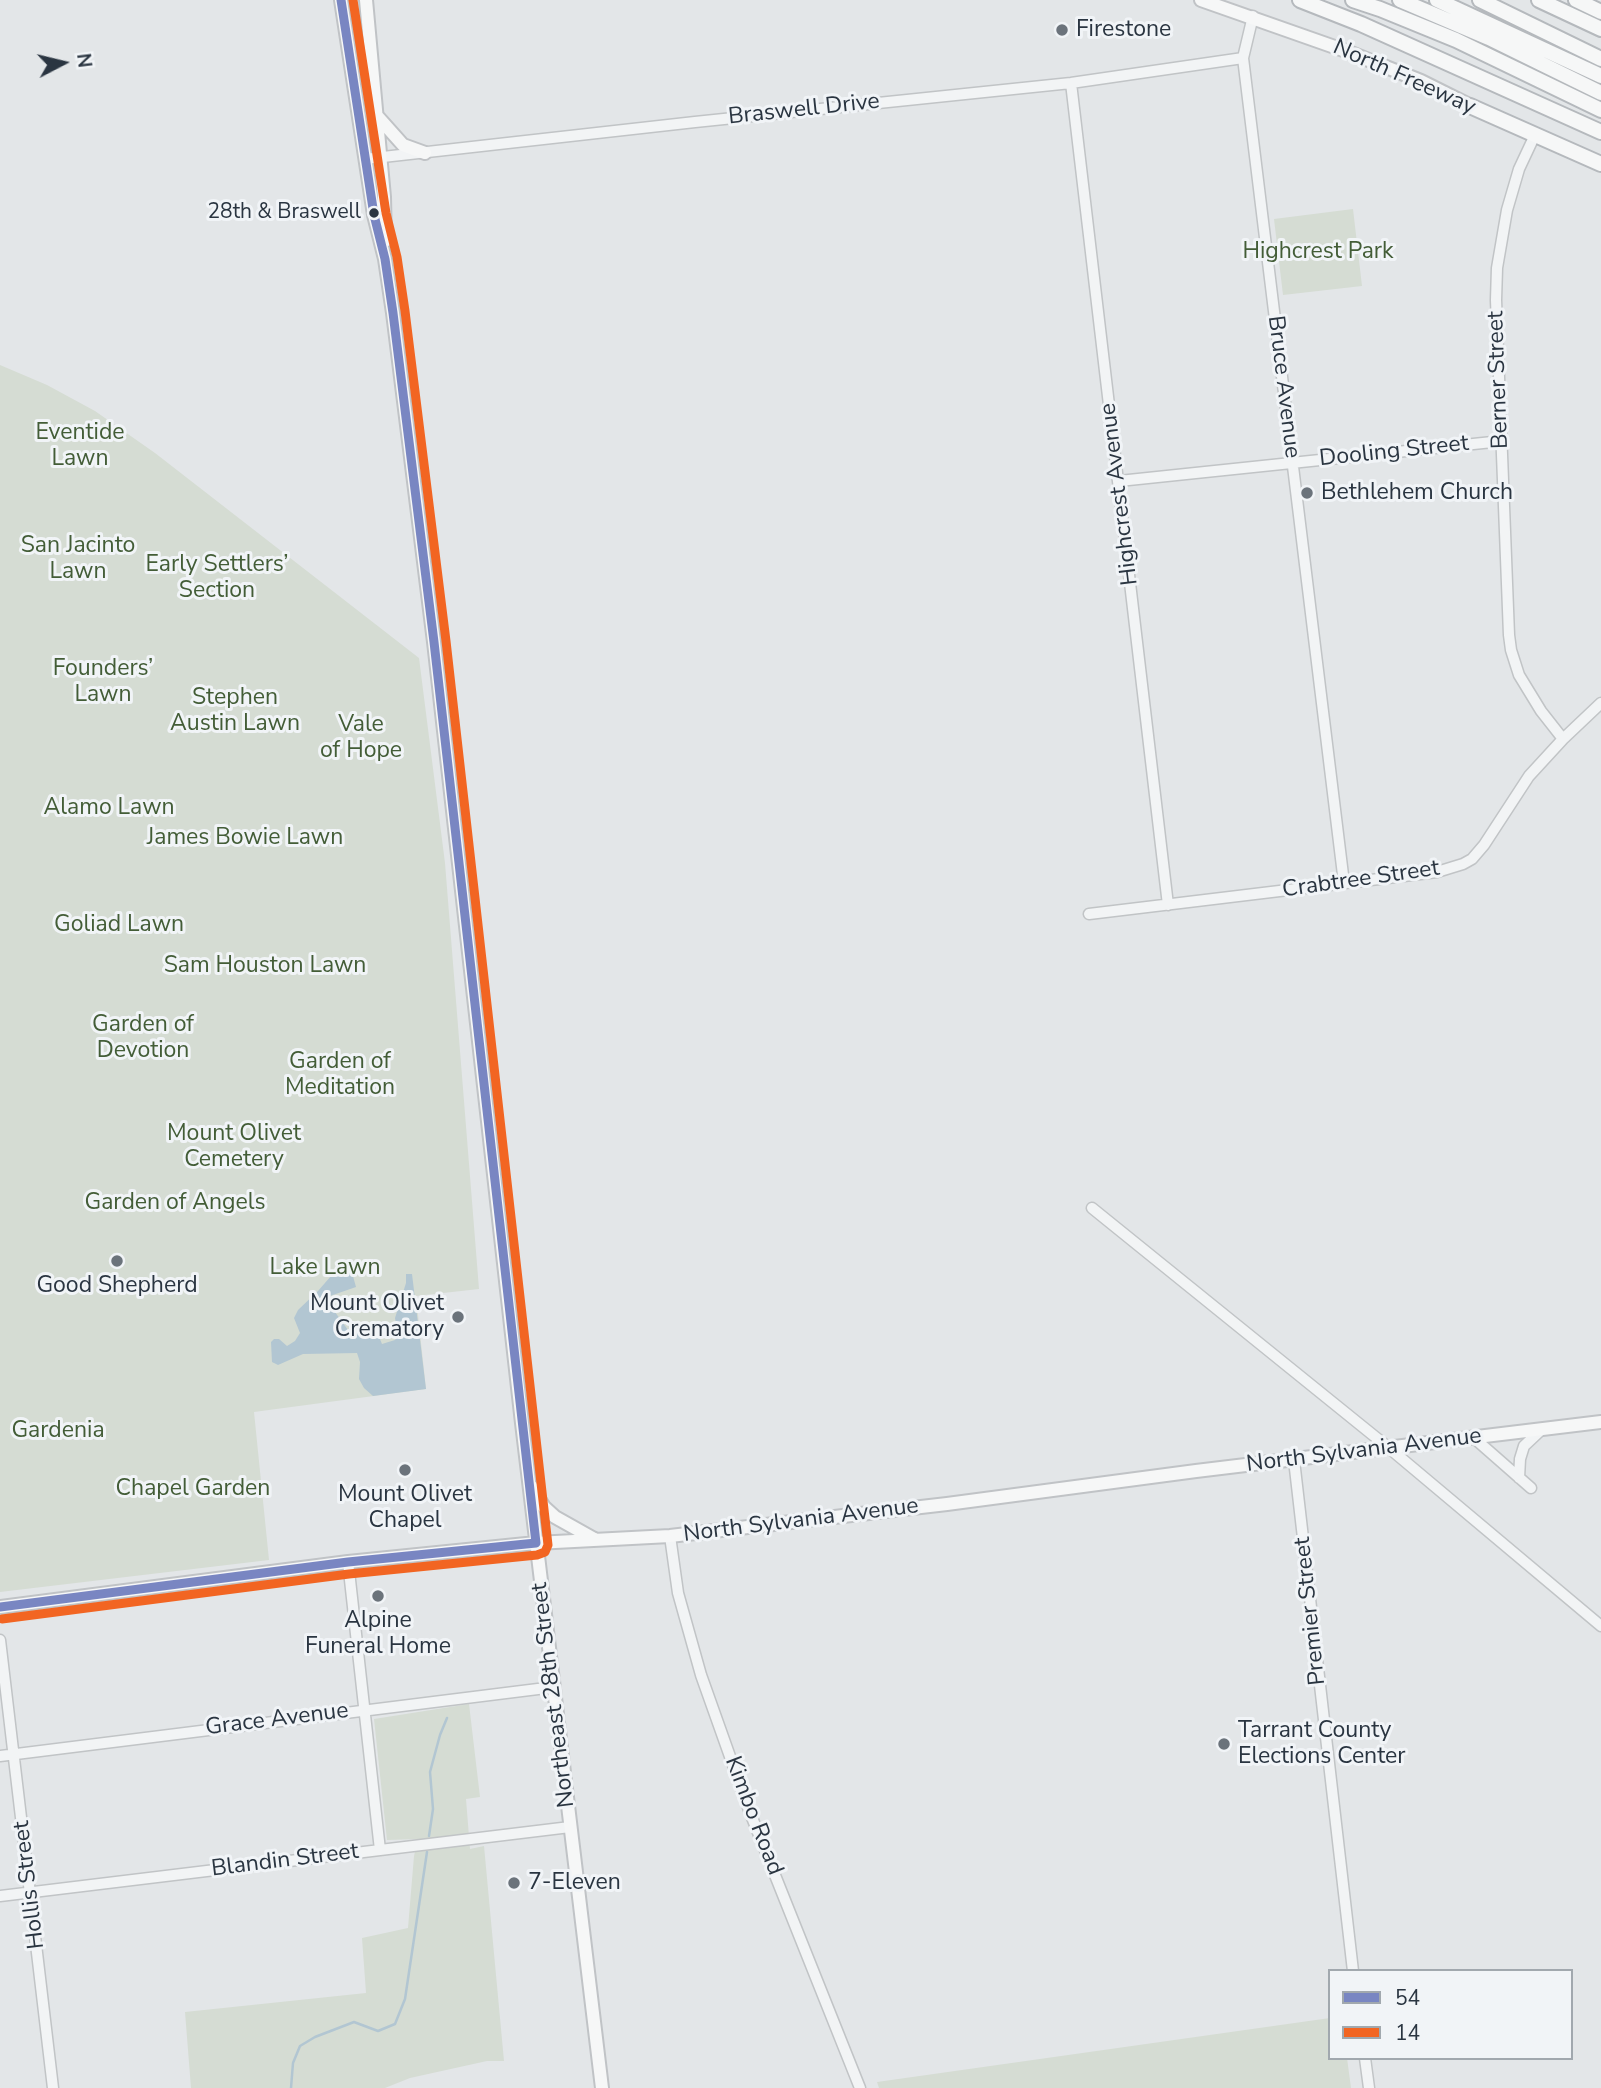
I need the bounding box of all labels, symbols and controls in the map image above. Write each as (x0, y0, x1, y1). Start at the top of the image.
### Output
place label: Firestone (1076, 16, 1171, 44)
marker: Firestone (1054, 22, 1070, 38)
north arrow (28, 28, 98, 98)
street label: North Freeway (1328, 34, 1480, 122)
text: N (70, 52, 98, 69)
street label: Braswell Drive (727, 88, 881, 132)
place label: 28th & Braswell (207, 200, 361, 226)
marker: 28th & Braswell (367, 206, 381, 220)
park label: Highcrest Park (1242, 238, 1394, 266)
street label: Berner Street (1483, 310, 1515, 450)
street label: Bruce Avenue (1261, 314, 1305, 460)
street label: Highcrest Avenue (1095, 401, 1145, 587)
park label: Eventide Lawn (35, 419, 125, 473)
street label: Dooling Street (1318, 430, 1470, 474)
place label: Bethlehem Church (1321, 479, 1513, 507)
marker: Bethlehem Church (1299, 485, 1315, 501)
park label: San Jacinto Lawn (21, 532, 135, 586)
park label: Early Settlers’ Section (146, 551, 288, 605)
park label: Founders’ Lawn (53, 655, 153, 709)
park label: Stephen Austin Lawn (170, 684, 300, 738)
park label: Vale of Hope (320, 711, 402, 765)
park label: Alamo Lawn (43, 794, 175, 822)
park label: James Bowie Lawn (147, 824, 343, 852)
street label: Crabtree Street (1281, 855, 1441, 905)
park label: Goliad Lawn (54, 911, 184, 939)
park label: Sam Houston Lawn (164, 952, 366, 980)
park label: Garden of Devotion (92, 1011, 194, 1065)
park label: Garden of Meditation (285, 1048, 395, 1102)
park label: Mount Olivet Cemetery (167, 1120, 301, 1174)
park label: Garden of Angels (84, 1189, 266, 1217)
marker: Good Shepherd (109, 1253, 125, 1269)
park label: Lake Lawn (269, 1254, 381, 1282)
place label: Good Shepherd (36, 1272, 198, 1300)
place label: Mount Olivet Crematory (310, 1290, 444, 1344)
marker: Mount Olivet Crematory (450, 1309, 466, 1325)
park label: Gardenia (11, 1417, 105, 1445)
street label: North Sylvania Avenue (1245, 1423, 1483, 1479)
marker: Mount Olivet Chapel (397, 1462, 413, 1478)
park label: Chapel Garden (116, 1475, 270, 1503)
place label: Mount Olivet Chapel (338, 1481, 472, 1535)
street label: North Sylvania Avenue (682, 1493, 920, 1549)
street label: Premier Street (1289, 1536, 1333, 1686)
street label: Northeast 28th Street (527, 1581, 581, 1809)
marker: Alpine Funeral Home (370, 1588, 386, 1604)
place label: Alpine Funeral Home (305, 1607, 451, 1661)
street label: Grace Avenue (204, 1698, 350, 1742)
place label: Tarrant County Elections Center (1238, 1717, 1406, 1771)
marker: Tarrant County Elections Center (1216, 1736, 1232, 1752)
street label: Kimbo Road (718, 1753, 788, 1879)
street label: Hollis Street (8, 1819, 52, 1951)
street label: Blandin Street (210, 1838, 360, 1884)
place label: 7-Eleven (528, 1869, 621, 1897)
marker: 7-Eleven (506, 1875, 522, 1891)
legend (1328, 1969, 1573, 2060)
text: 54 (1395, 1984, 1420, 2012)
text: 14 (1395, 2019, 1420, 2047)

